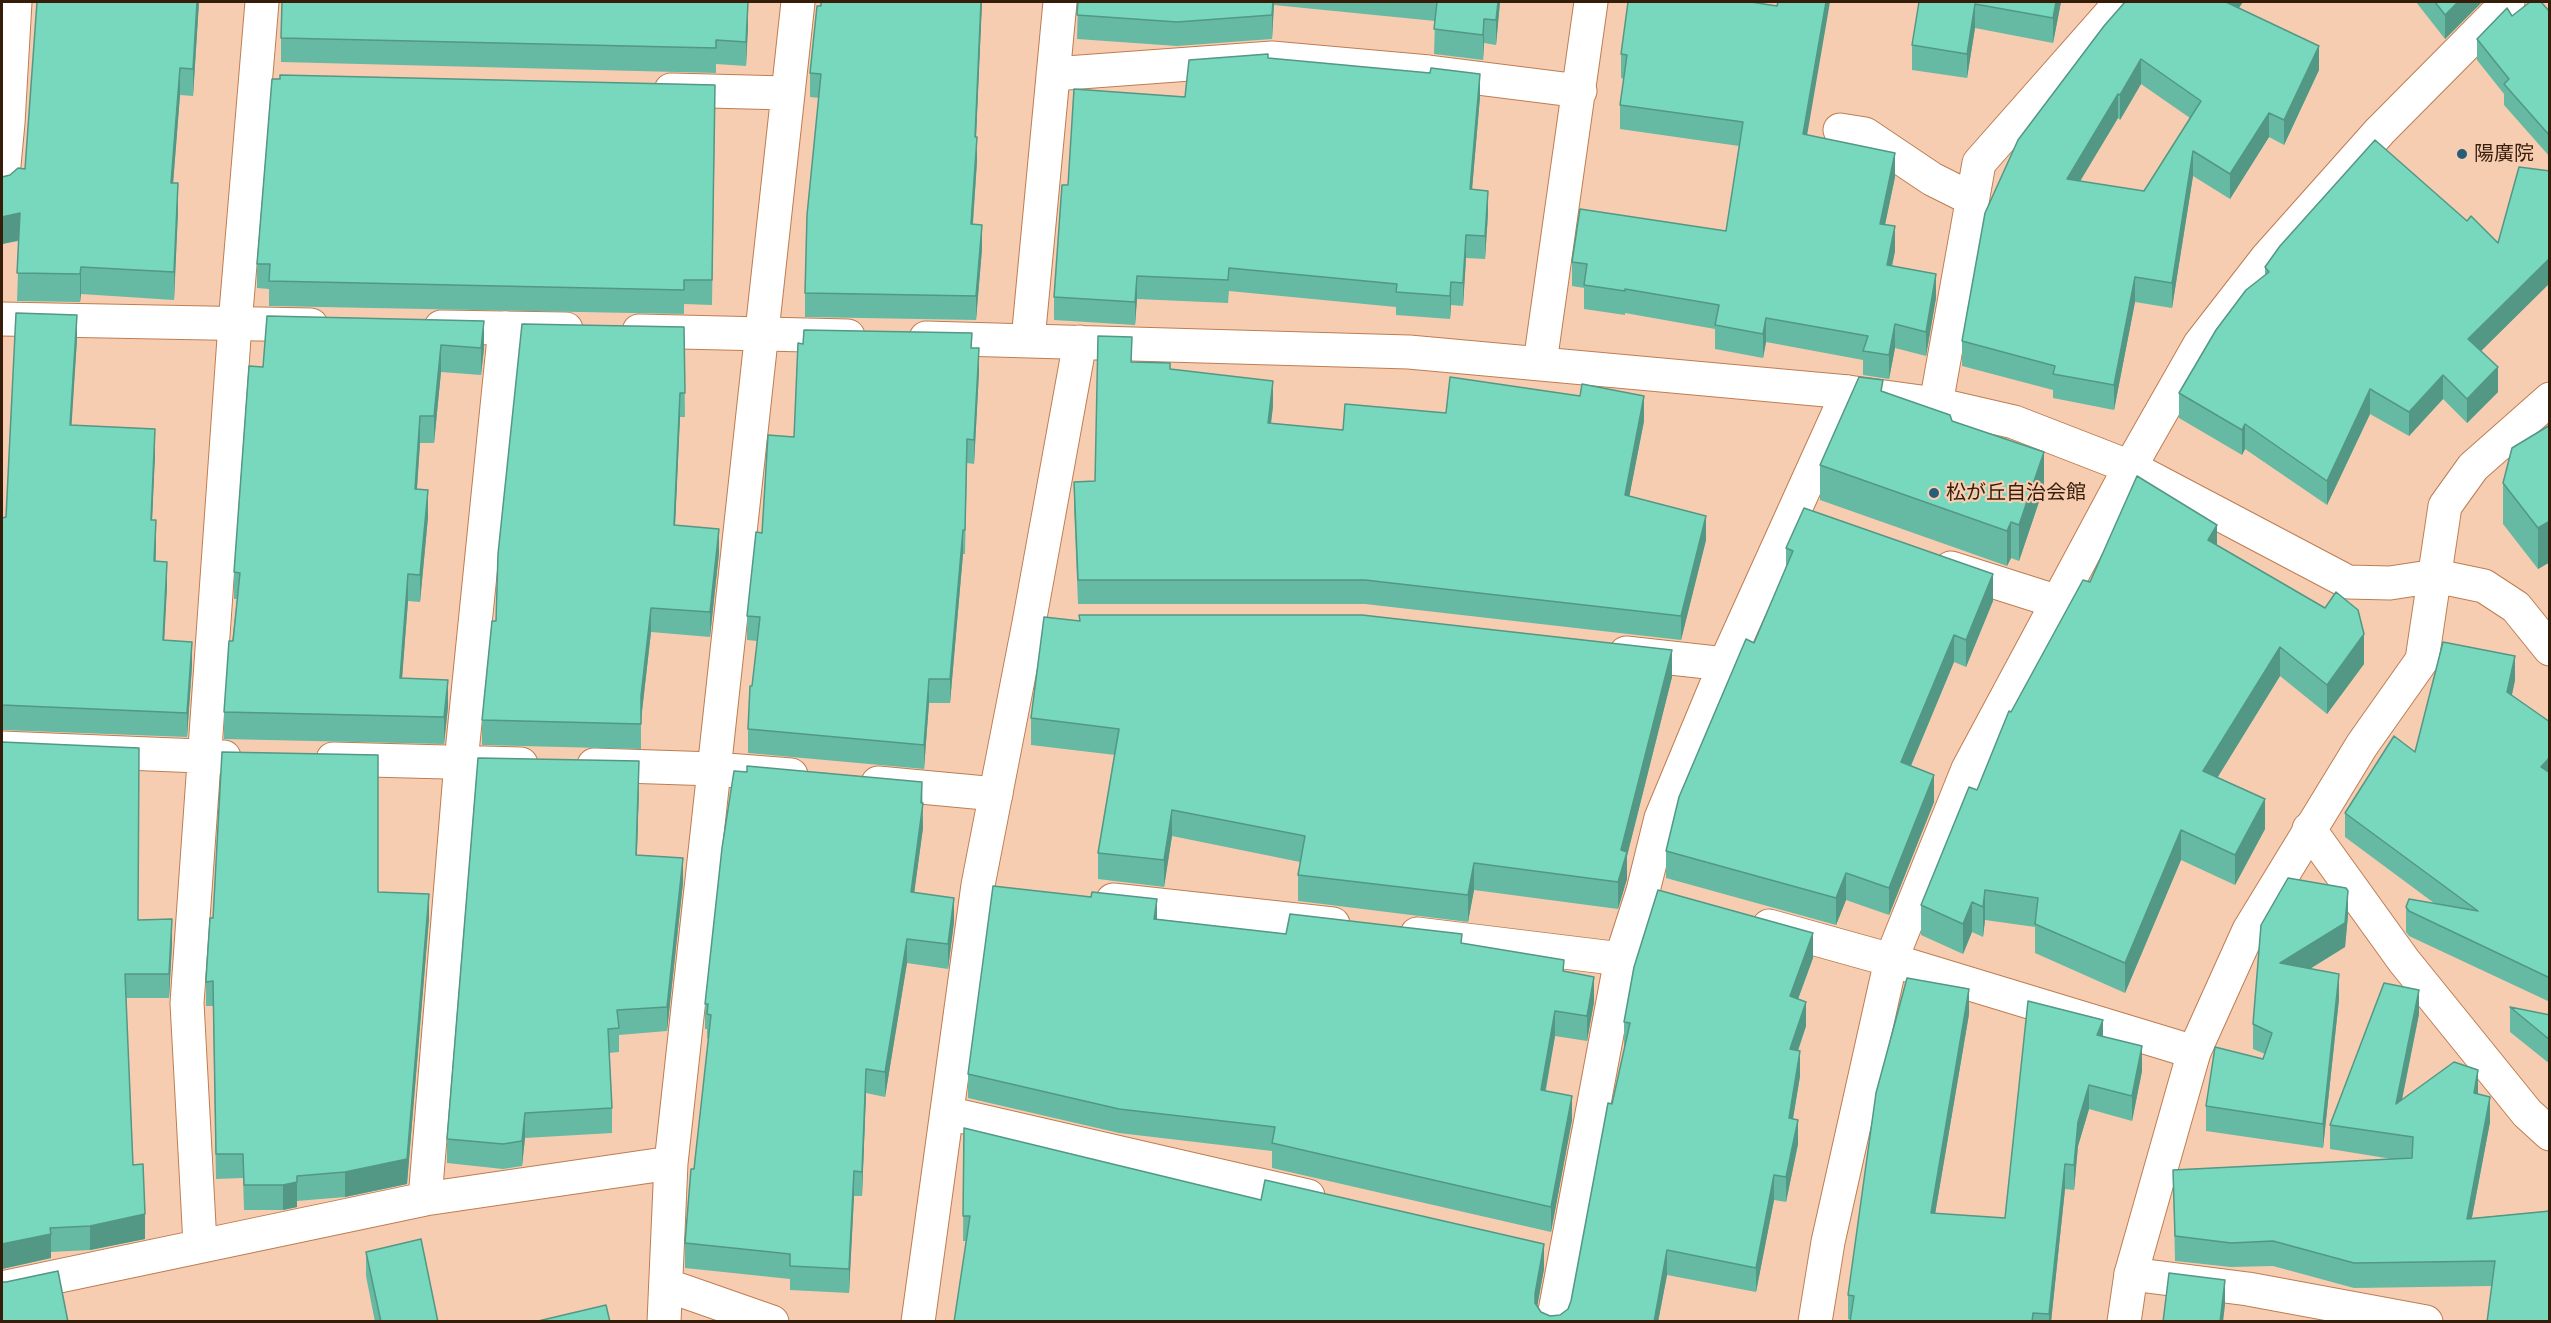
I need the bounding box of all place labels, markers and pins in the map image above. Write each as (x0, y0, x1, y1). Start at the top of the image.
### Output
place label: 陽廣院 (2474, 142, 2534, 166)
marker: 陽廣院 (2455, 147, 2469, 161)
place label: 松が丘自治会館 (1946, 481, 2086, 505)
marker: 松が丘自治会館 (1927, 486, 1941, 500)

